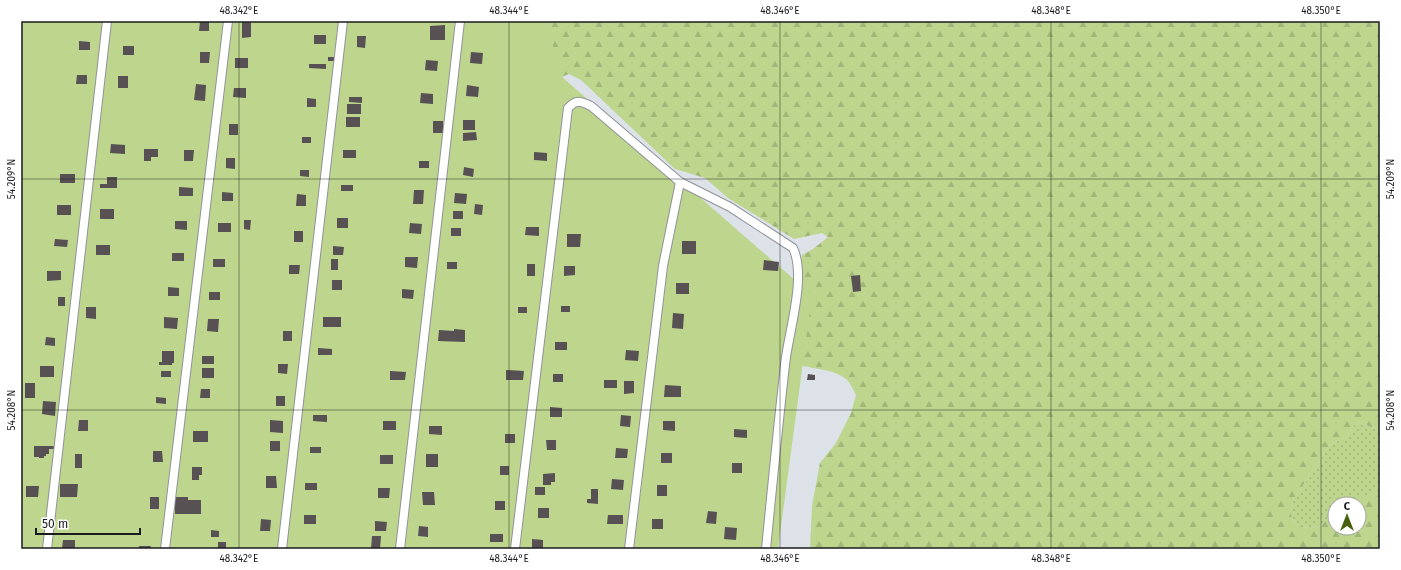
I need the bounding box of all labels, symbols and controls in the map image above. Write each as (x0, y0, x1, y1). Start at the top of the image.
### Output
text: 48.342°E (220, 5, 258, 17)
text: 48.344°E (489, 5, 529, 17)
text: 48.346°E (760, 5, 800, 17)
text: 48.348°E (1031, 5, 1071, 17)
text: 48.350°E (1301, 5, 1341, 17)
text: 54.209°N (6, 159, 18, 199)
text: 54.209°N (1385, 159, 1397, 199)
text: 54.208°N (6, 390, 18, 430)
text: 54.208°N (1385, 390, 1397, 430)
north arrow (1327, 496, 1367, 536)
text: С (1344, 500, 1351, 513)
scale bar (36, 510, 140, 536)
text: 50 m (42, 517, 68, 531)
text: 48.342°E (220, 553, 258, 565)
text: 48.344°E (489, 553, 529, 565)
text: 48.346°E (760, 553, 800, 565)
text: 48.348°E (1031, 553, 1071, 565)
text: 48.350°E (1301, 553, 1341, 565)

